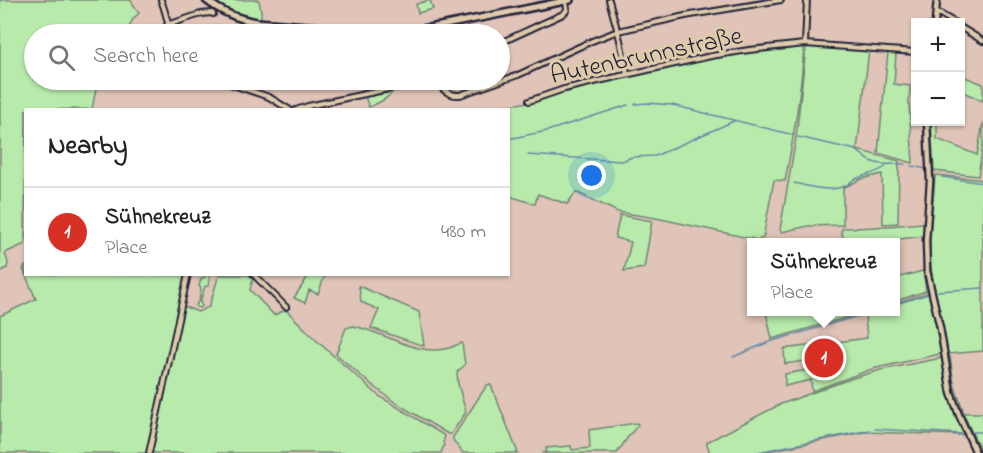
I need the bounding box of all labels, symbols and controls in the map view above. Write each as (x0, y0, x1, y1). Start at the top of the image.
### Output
street label: Autenbrunnstraße (547, 18, 747, 96)
map controls (911, 18, 965, 126)
button: + (911, 18, 965, 72)
search box (24, 24, 510, 90)
icon: search (45, 41, 78, 74)
text: Search here (93, 41, 198, 73)
button: − (911, 72, 965, 126)
text: Nearby (48, 128, 127, 166)
your location (577, 161, 606, 190)
text: Sühnekreuz (105, 202, 211, 234)
text: 1 (64, 218, 71, 247)
text: 480 m (441, 218, 486, 247)
text: Place (105, 234, 147, 263)
popup (747, 238, 900, 316)
text: Sühnekreuz (771, 247, 876, 279)
text: Place (771, 279, 813, 308)
pin: 1 (804, 336, 844, 380)

